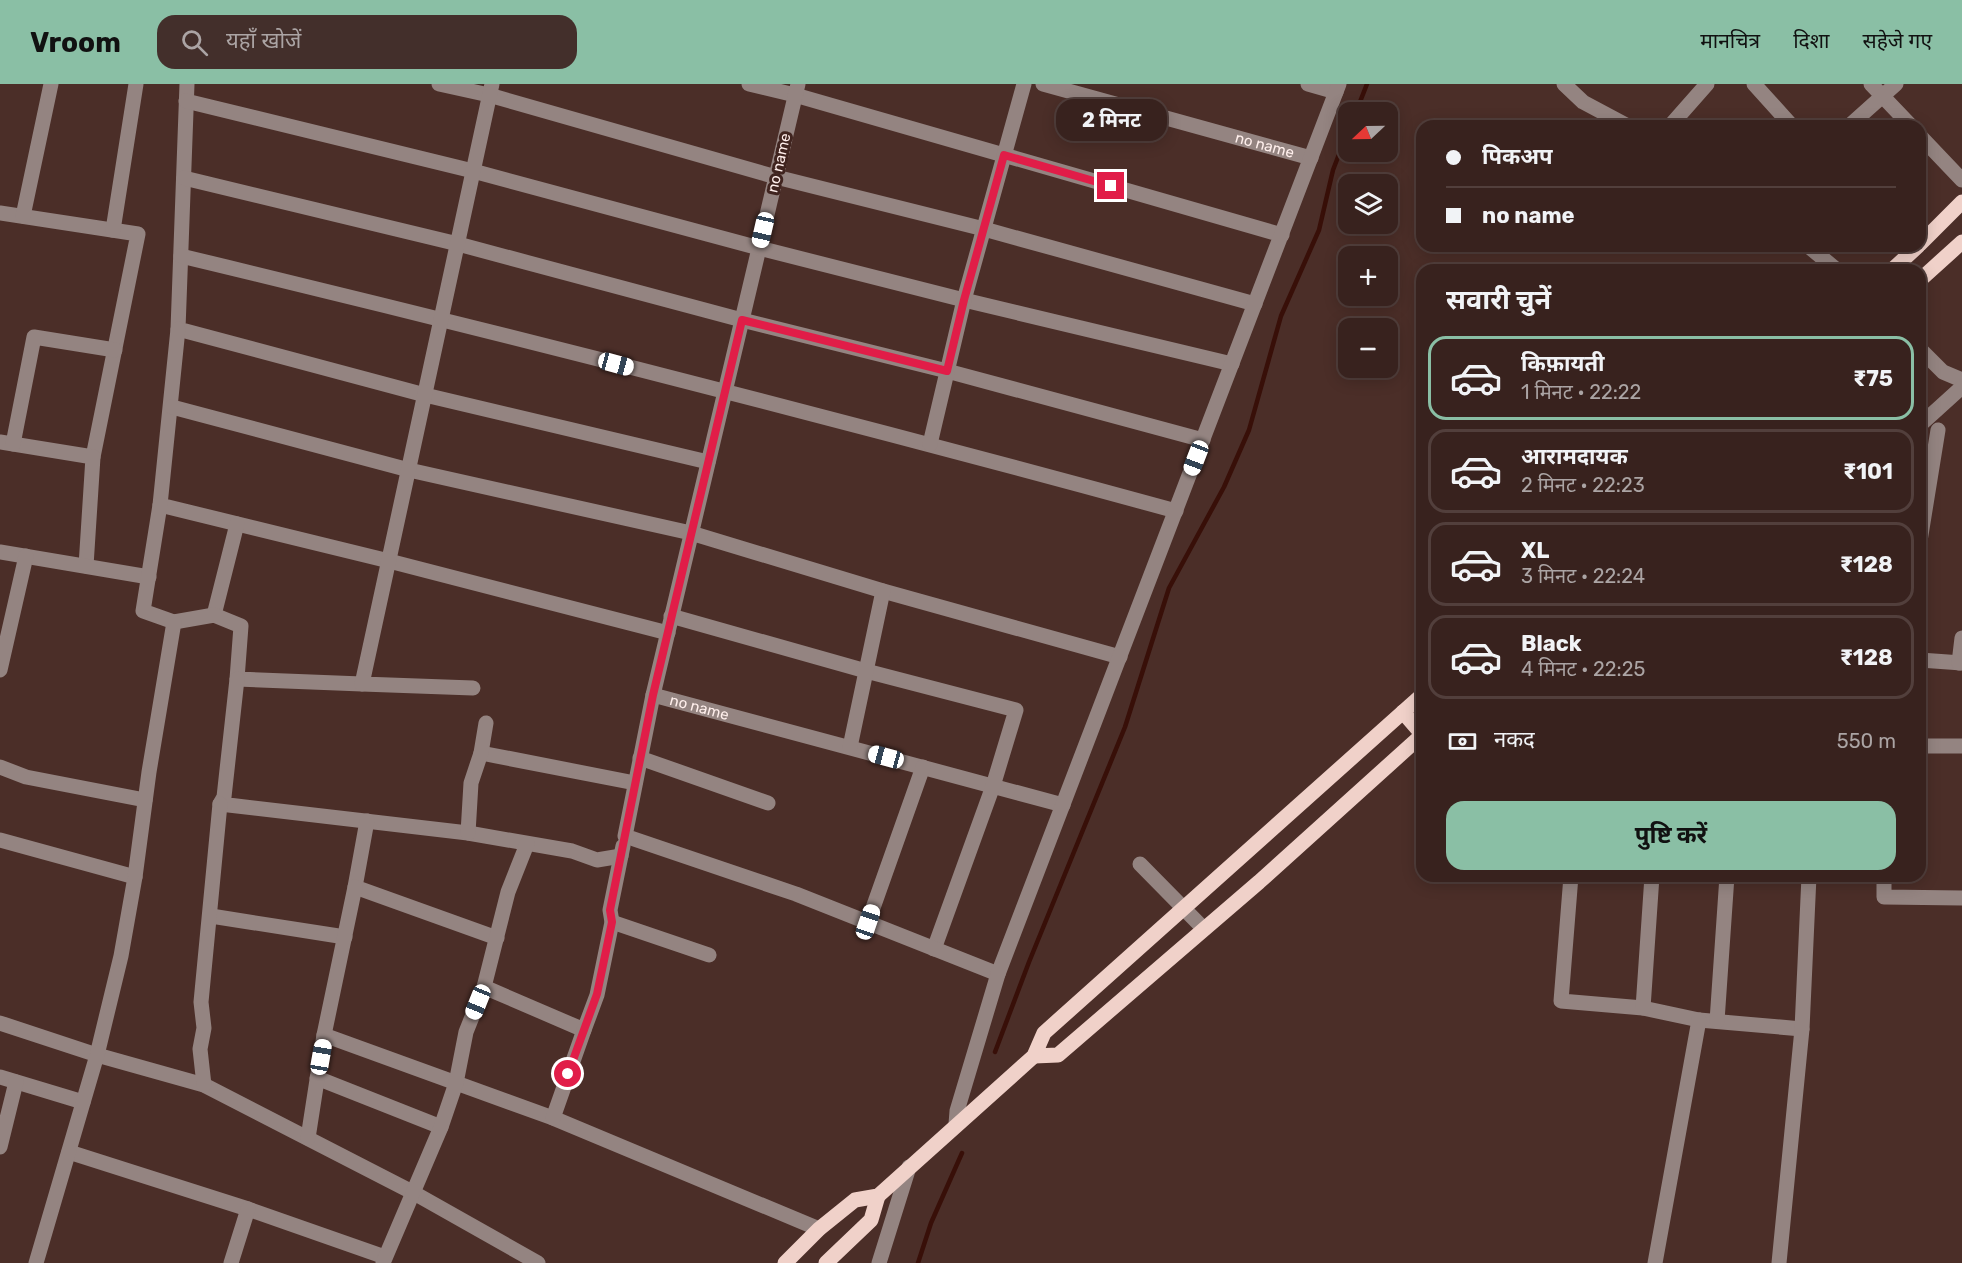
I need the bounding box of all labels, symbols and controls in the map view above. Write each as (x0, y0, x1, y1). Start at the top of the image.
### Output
search box (157, 15, 577, 69)
text: Vroom (30, 26, 121, 59)
icon: search (178, 26, 211, 59)
text: यहाँ खोजें (226, 27, 301, 54)
text: मानचित्र (1700, 28, 1760, 53)
text: दिशा (1793, 28, 1829, 53)
text: सहेजे गए (1862, 28, 1932, 53)
callout: 2 मिनट (1056, 99, 1166, 141)
north arrow (1338, 102, 1398, 162)
map controls (1338, 102, 1398, 378)
text: 2 मिनट (1082, 108, 1141, 132)
street label: no name (1233, 128, 1296, 162)
street label: no name (763, 132, 795, 194)
text: पिकअप (1482, 143, 1553, 170)
route end (1097, 172, 1124, 199)
button: layers (1338, 174, 1398, 234)
text: no name (1482, 202, 1575, 229)
car (750, 210, 776, 250)
button: + (1338, 246, 1398, 306)
text: सवारी चुनें (1446, 284, 1551, 316)
button: − (1338, 318, 1398, 378)
text: किफ़ायती (1521, 350, 1605, 377)
car (596, 351, 636, 377)
icon: car (1449, 351, 1503, 405)
text: ₹75 (1853, 365, 1893, 392)
text: 1 मिनट · 22:22 (1521, 380, 1641, 404)
car (1181, 438, 1211, 478)
text: आरामदायक (1521, 443, 1628, 470)
icon: car (1449, 444, 1503, 498)
text: ₹101 (1843, 458, 1893, 485)
text: 2 मिनट · 22:23 (1521, 473, 1645, 497)
icon: car (1449, 537, 1503, 591)
text: XL (1521, 537, 1549, 564)
text: ₹128 (1840, 551, 1893, 578)
text: 3 मिनट · 22:24 (1521, 564, 1645, 588)
icon: car (1449, 630, 1503, 684)
text: Black (1521, 630, 1582, 657)
text: ₹128 (1840, 644, 1893, 671)
text: 4 मिनट · 22:25 (1521, 657, 1645, 681)
street label: no name (668, 691, 731, 724)
icon: cash (1446, 725, 1479, 758)
text: नकद (1494, 726, 1535, 753)
text: 550 m (1837, 729, 1896, 753)
car (866, 744, 906, 770)
button: पुष्टि करें (1446, 801, 1896, 870)
car (854, 902, 882, 942)
car (463, 982, 493, 1022)
car (309, 1038, 333, 1076)
route start (554, 1060, 581, 1087)

